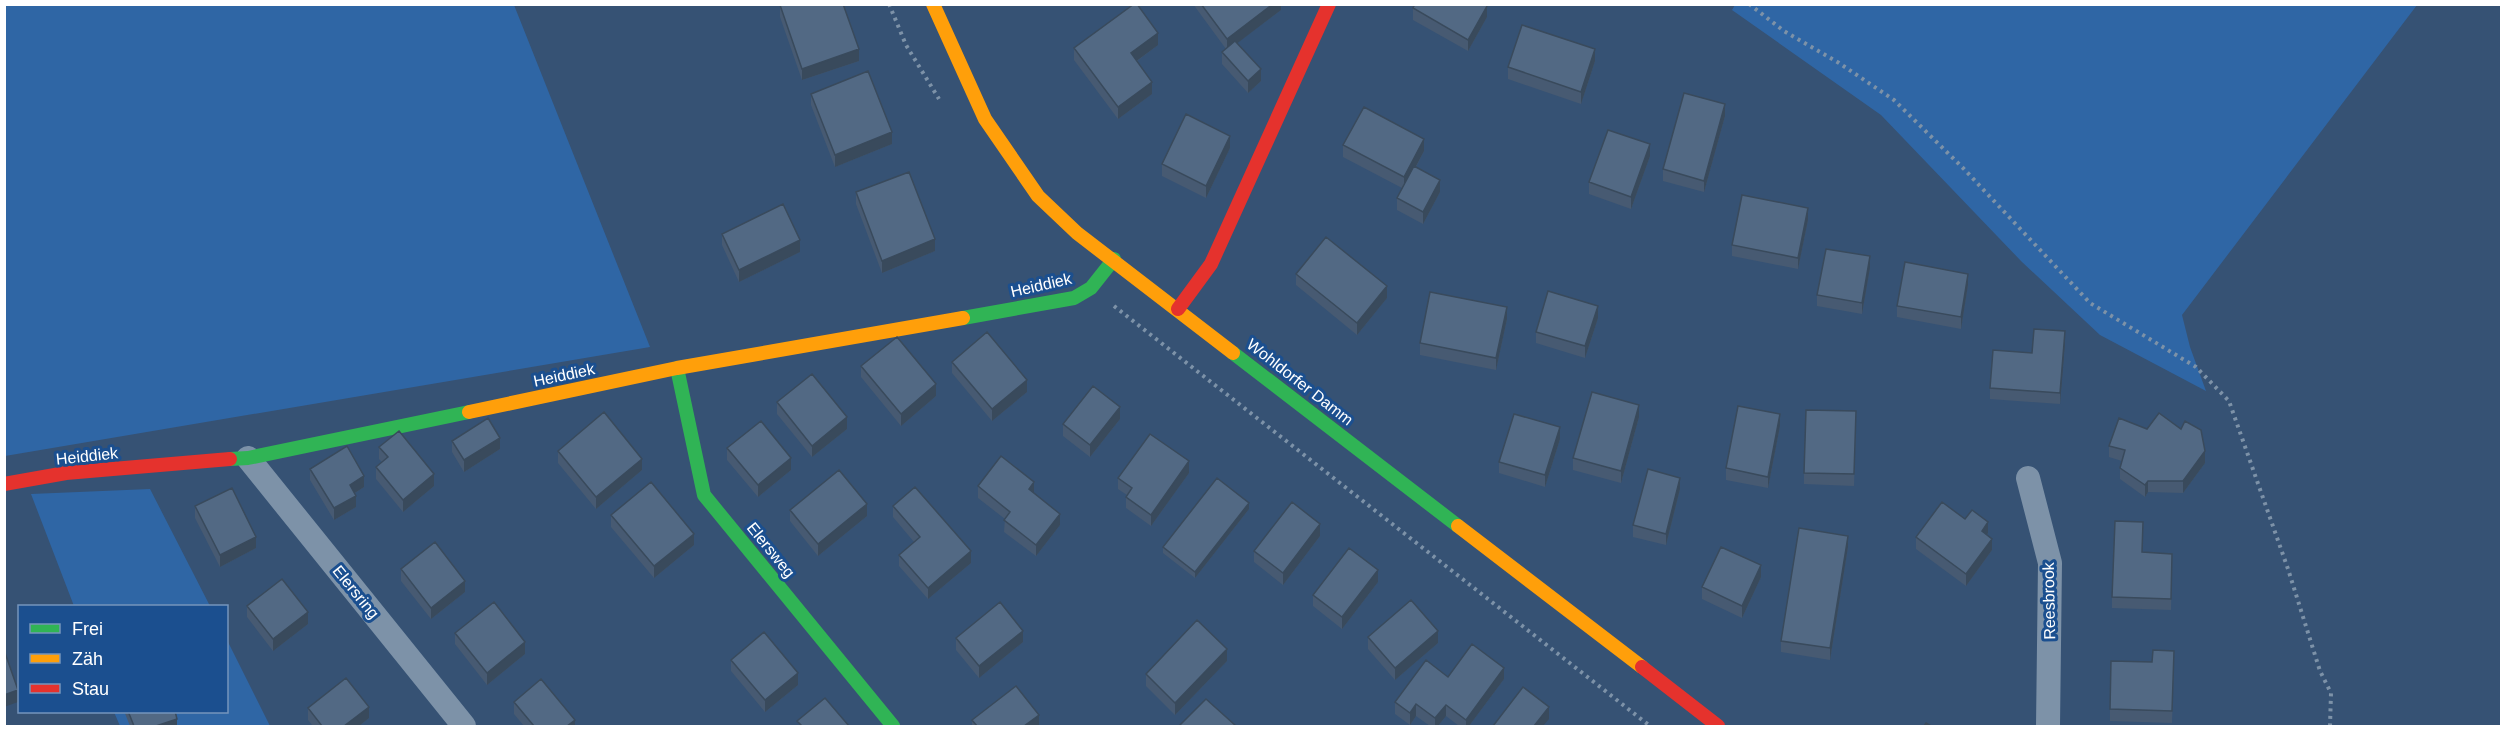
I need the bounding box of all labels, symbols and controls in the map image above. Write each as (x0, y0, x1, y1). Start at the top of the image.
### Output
street label: Heiddiek (1009, 269, 1074, 300)
street label: Wohldorfer Damm (1244, 335, 1356, 429)
street label: Heiddiek (532, 360, 597, 390)
street label: Heiddiek (55, 444, 120, 468)
street label: Elersweg (744, 519, 798, 581)
street label: Reesbrook (2040, 561, 2058, 640)
street label: Elersring (330, 562, 382, 622)
legend (18, 605, 228, 713)
text: Frei (72, 619, 103, 639)
text: Zäh (72, 649, 103, 669)
text: Stau (72, 679, 109, 699)

